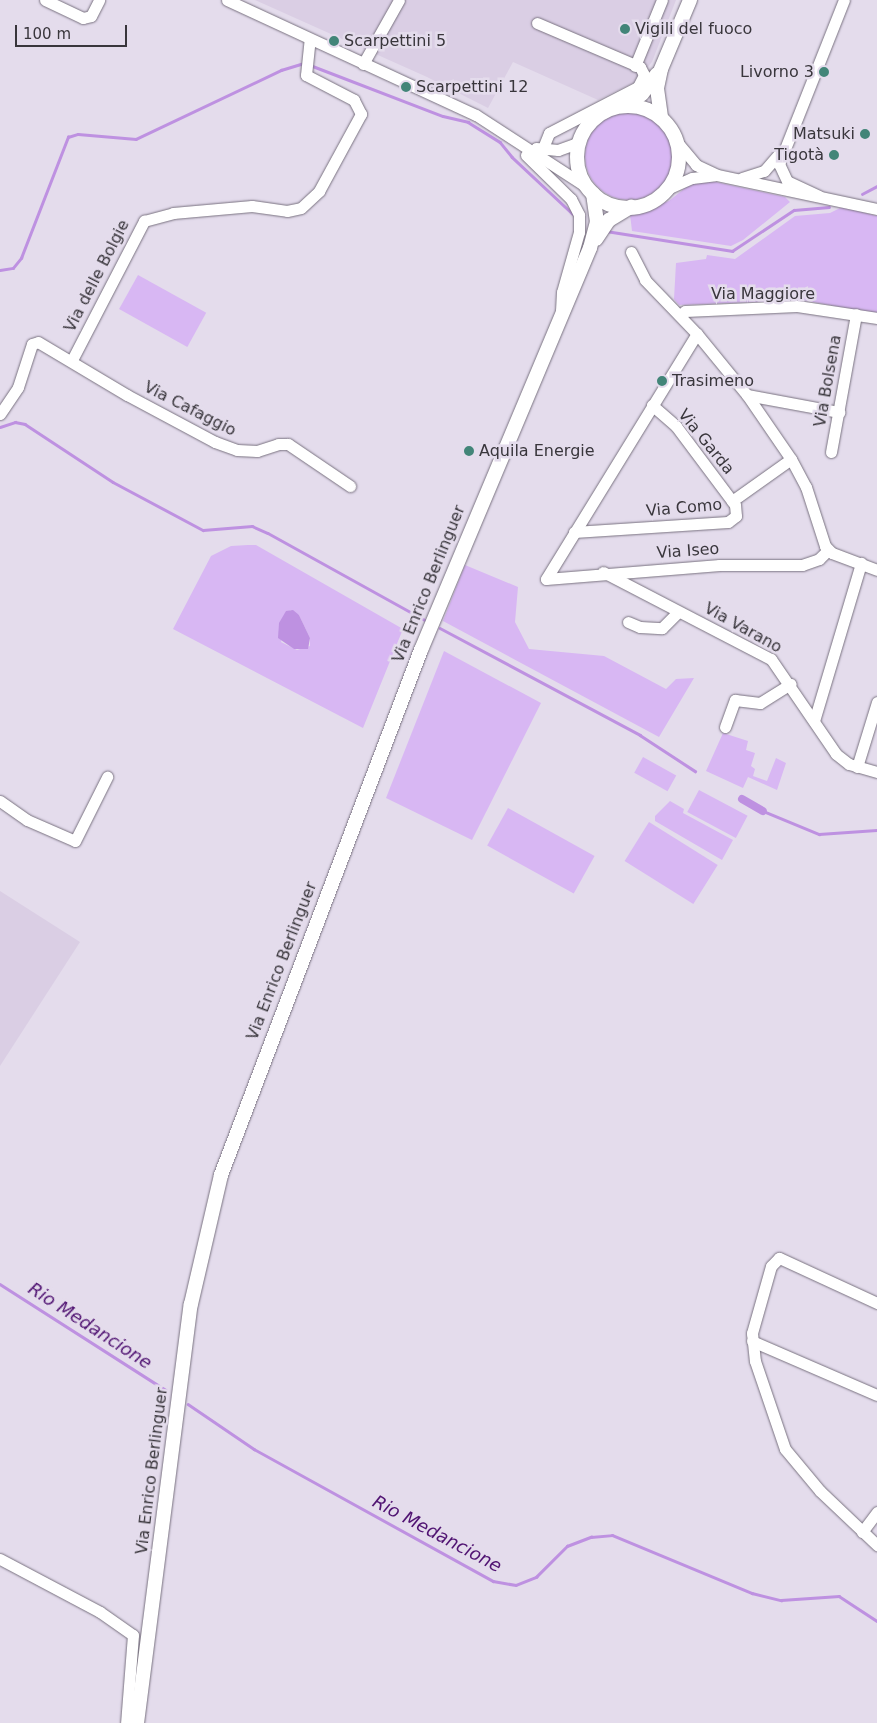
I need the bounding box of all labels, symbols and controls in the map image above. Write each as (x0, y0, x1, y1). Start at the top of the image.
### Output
scale bar (18, 15, 130, 47)
place label: Vigili del fuoco (635, 19, 752, 39)
marker: Vigili del fuoco (619, 23, 631, 35)
text: 100 m (23, 25, 71, 43)
place label: Scarpettini 5 (344, 31, 446, 51)
marker: Scarpettini 5 (328, 35, 340, 47)
place label: Livorno 3 (740, 62, 814, 82)
marker: Livorno 3 (818, 66, 830, 78)
place label: Scarpettini 12 (416, 77, 528, 97)
marker: Scarpettini 12 (400, 81, 412, 93)
place label: Matsuki (793, 124, 855, 144)
marker: Matsuki (859, 128, 871, 140)
place label: Tigotà (774, 145, 824, 165)
marker: Tigotà (828, 149, 840, 161)
street label: Via delle Bolgie (60, 217, 134, 335)
street label: Via Maggiore (711, 284, 815, 304)
street label: Via Bolsena (810, 333, 846, 429)
place label: Trasimeno (672, 371, 754, 391)
marker: Trasimeno (656, 375, 668, 387)
street label: Via Cafaggio (141, 378, 239, 440)
street label: Via Garda (674, 405, 738, 479)
place label: Aquila Energie (479, 441, 595, 461)
marker: Aquila Energie (463, 445, 475, 457)
street label: Via Como (645, 495, 723, 521)
street label: Via Enrico Berlinguer (389, 503, 469, 665)
street label: Via Iseo (656, 539, 720, 563)
street label: Via Varano (701, 599, 785, 657)
street label: Via Enrico Berlinguer (243, 879, 321, 1043)
water label: Rio Medancione (24, 1278, 156, 1374)
street label: Via Enrico Berlinguer (132, 1386, 172, 1556)
water label: Rio Medancione (369, 1491, 505, 1577)

